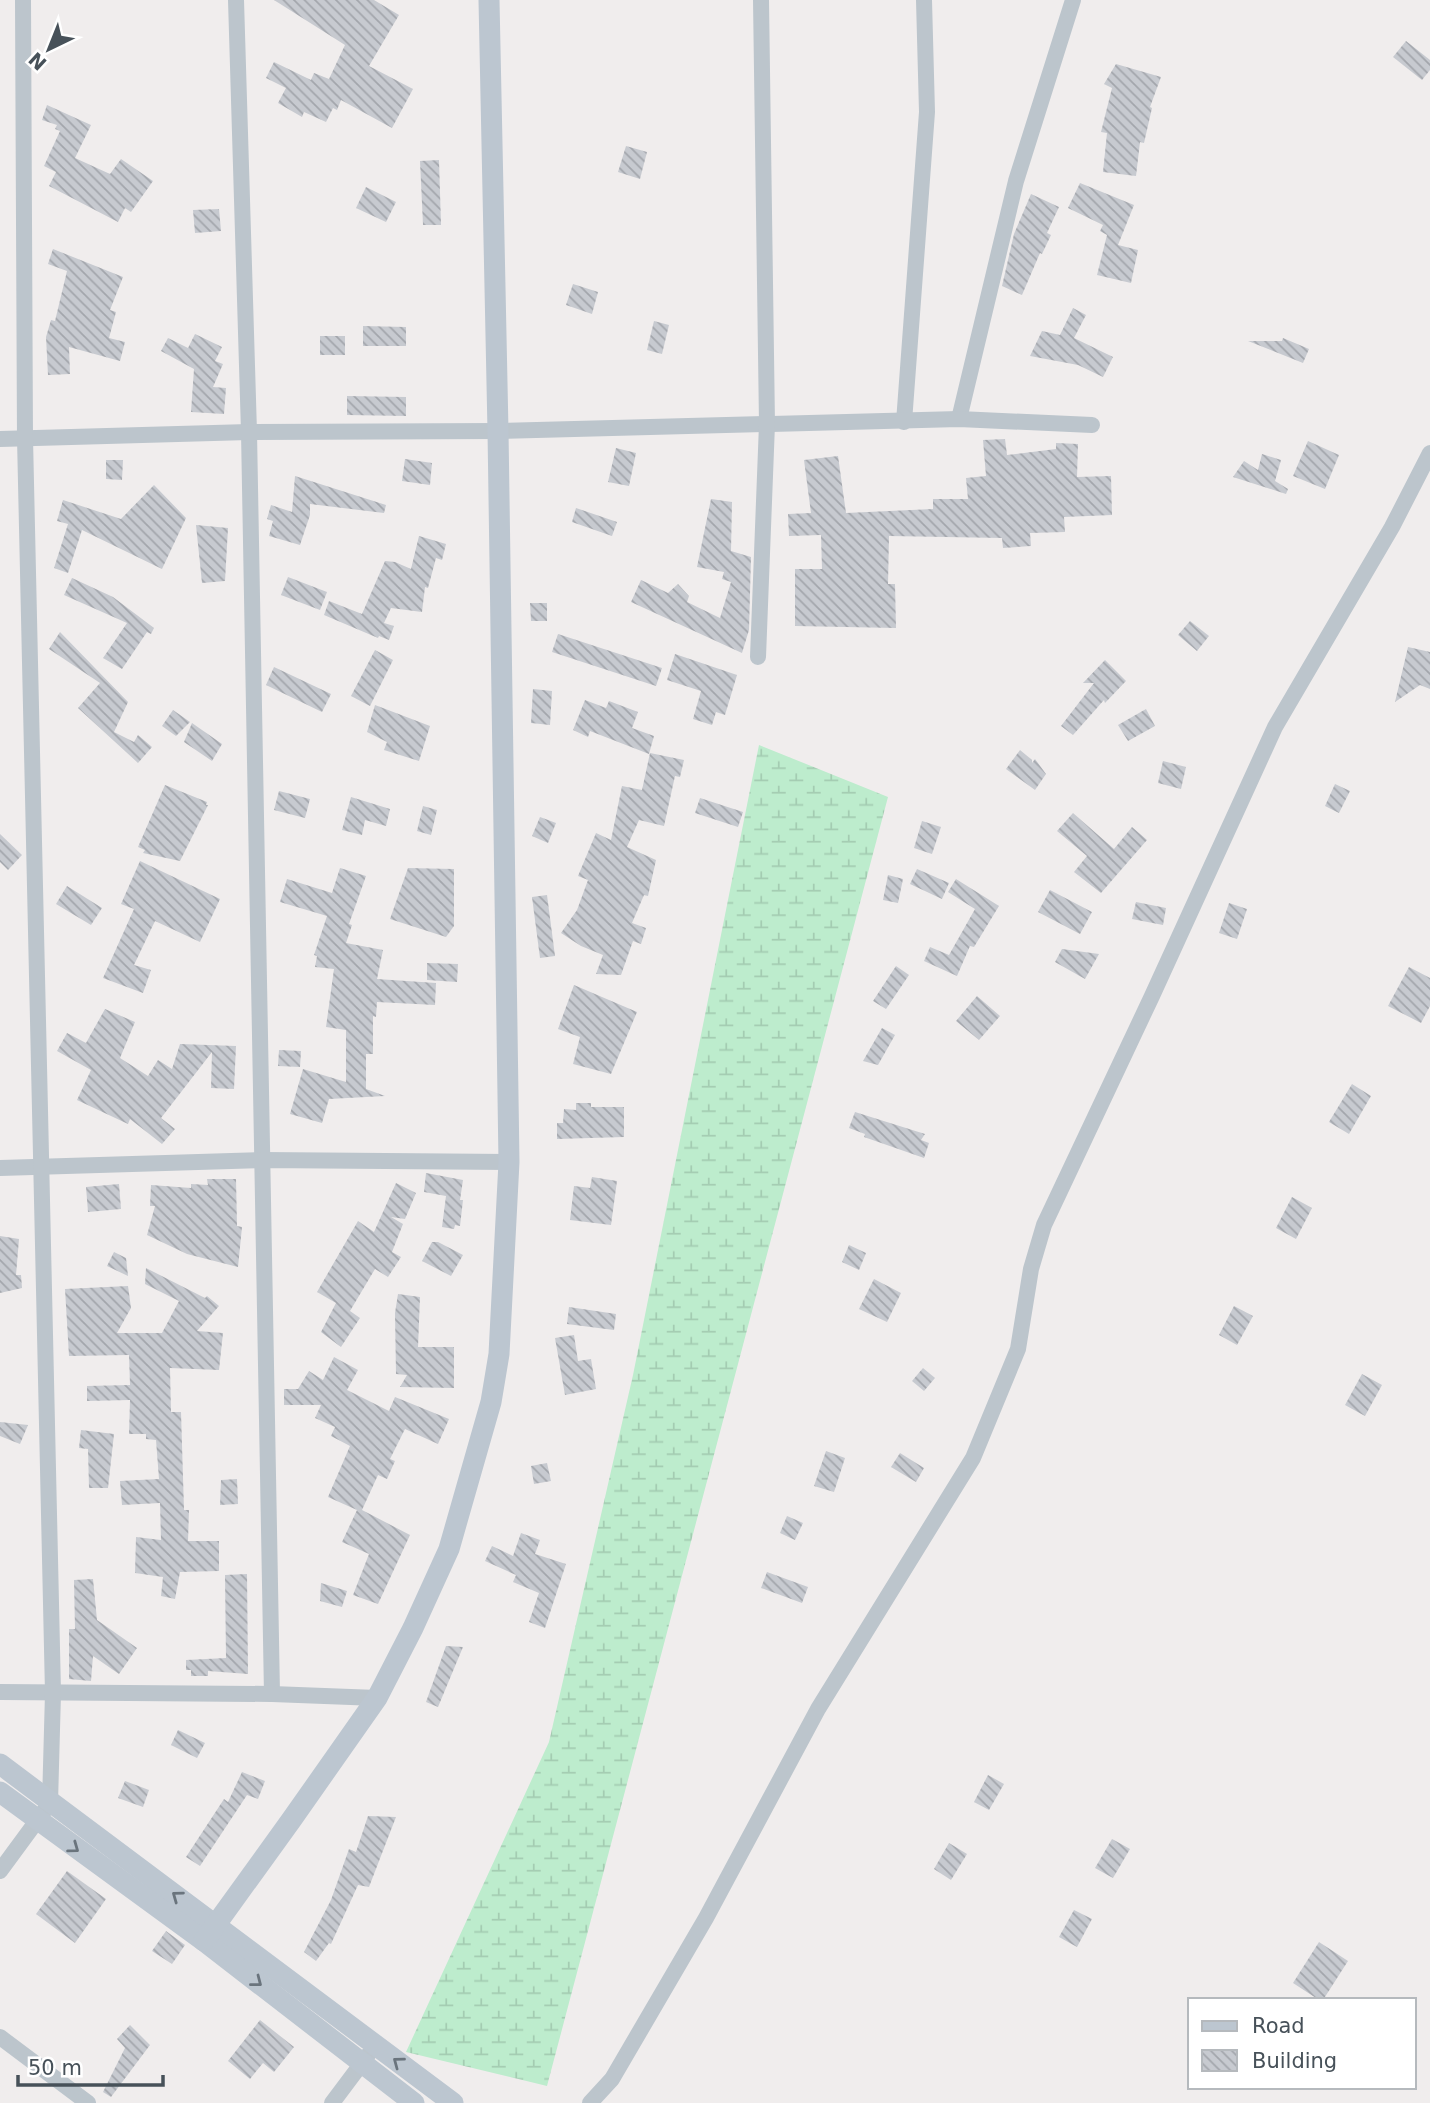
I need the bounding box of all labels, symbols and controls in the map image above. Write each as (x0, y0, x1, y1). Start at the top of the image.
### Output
north arrow (14, 14, 84, 84)
text: N (24, 48, 51, 75)
one-way arrow (66, 1839, 79, 1852)
one-way arrow (172, 1892, 185, 1904)
one-way arrow (250, 1974, 262, 1987)
legend (1188, 1998, 1416, 2089)
text: Road (1252, 2014, 1305, 2038)
scale bar (18, 2044, 163, 2088)
text: Building (1252, 2049, 1337, 2073)
text: 50 m (28, 2056, 82, 2080)
one-way arrow (394, 2057, 406, 2070)

